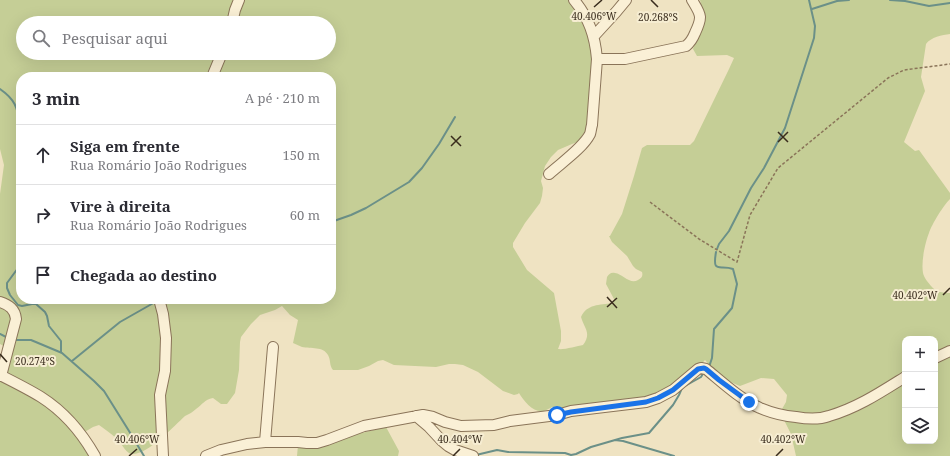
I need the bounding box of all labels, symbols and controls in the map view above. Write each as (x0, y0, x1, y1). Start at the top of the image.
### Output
text: 40.406°W (572, 9, 617, 23)
text: 20.268°S (638, 10, 678, 24)
search box (16, 16, 336, 60)
icon: search (30, 27, 52, 49)
text: Pesquisar aqui (62, 28, 168, 48)
text: 3 min (32, 87, 80, 110)
text: A pé · 210 m (245, 89, 320, 107)
text: Siga em frente (70, 136, 180, 156)
icon: ahead (32, 144, 54, 166)
text: 150 m (283, 146, 320, 164)
text: Rua Romário João Rodrigues (70, 156, 247, 174)
text: Vire à direita (70, 196, 171, 216)
icon: right (32, 204, 54, 226)
text: 60 m (290, 206, 320, 224)
text: Rua Romário João Rodrigues (70, 216, 247, 234)
icon: arrive (32, 264, 54, 286)
text: Chegada ao destino (70, 265, 217, 285)
text: 40.402°W (893, 288, 938, 302)
map controls (902, 336, 938, 444)
button: + (902, 336, 938, 372)
text: 20.274°S (15, 354, 55, 368)
button: − (902, 372, 938, 408)
route end (740, 393, 758, 411)
route start (548, 406, 566, 424)
button: layers (902, 408, 938, 444)
text: 40.406°W (115, 432, 160, 446)
text: 40.404°W (438, 432, 483, 446)
text: 40.402°W (761, 432, 806, 446)

